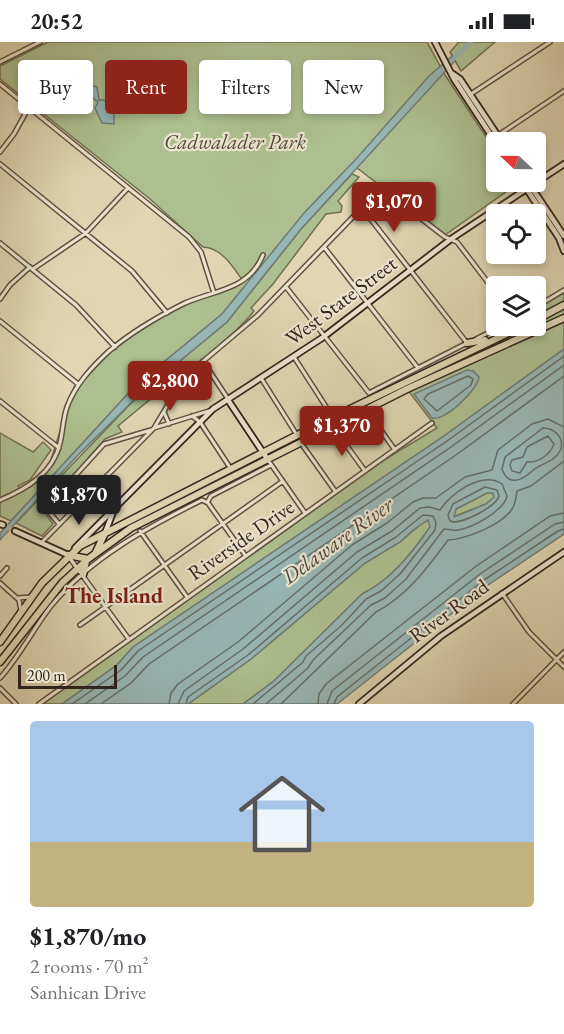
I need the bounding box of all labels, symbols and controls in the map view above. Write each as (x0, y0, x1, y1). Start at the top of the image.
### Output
text: 20:52 (30, 7, 83, 36)
chip: Buy (18, 60, 93, 114)
chip: Rent (105, 60, 187, 114)
chip: Filters (199, 60, 291, 114)
chip: New (303, 60, 384, 114)
park label: Cadwalader Park (164, 128, 307, 155)
north arrow (486, 132, 546, 192)
map controls (486, 132, 546, 336)
pin: $1,070 (345, 182, 443, 233)
text: $1,070 (366, 188, 422, 214)
button: locate (486, 204, 546, 264)
street label: West State Street (280, 250, 402, 351)
button: layers (486, 276, 546, 336)
pin: $2,800 (121, 361, 219, 412)
text: $2,800 (142, 367, 198, 393)
pin: $1,370 (293, 406, 391, 457)
text: $1,370 (314, 412, 370, 438)
pin: $1,870 (30, 475, 128, 526)
text: $1,870 (51, 481, 107, 507)
water label: Delaware River (275, 489, 400, 591)
street label: Riverside Drive (182, 493, 299, 586)
street label: River Road (403, 572, 494, 649)
district label: The Island (65, 581, 163, 610)
scale bar (18, 662, 117, 690)
text: 200 m (27, 665, 66, 686)
icon: home (228, 760, 336, 868)
text: $1,870/mo (30, 919, 146, 953)
text: 2 rooms · 70 m² (30, 953, 149, 979)
text: Sanhican Drive (30, 979, 146, 1005)

